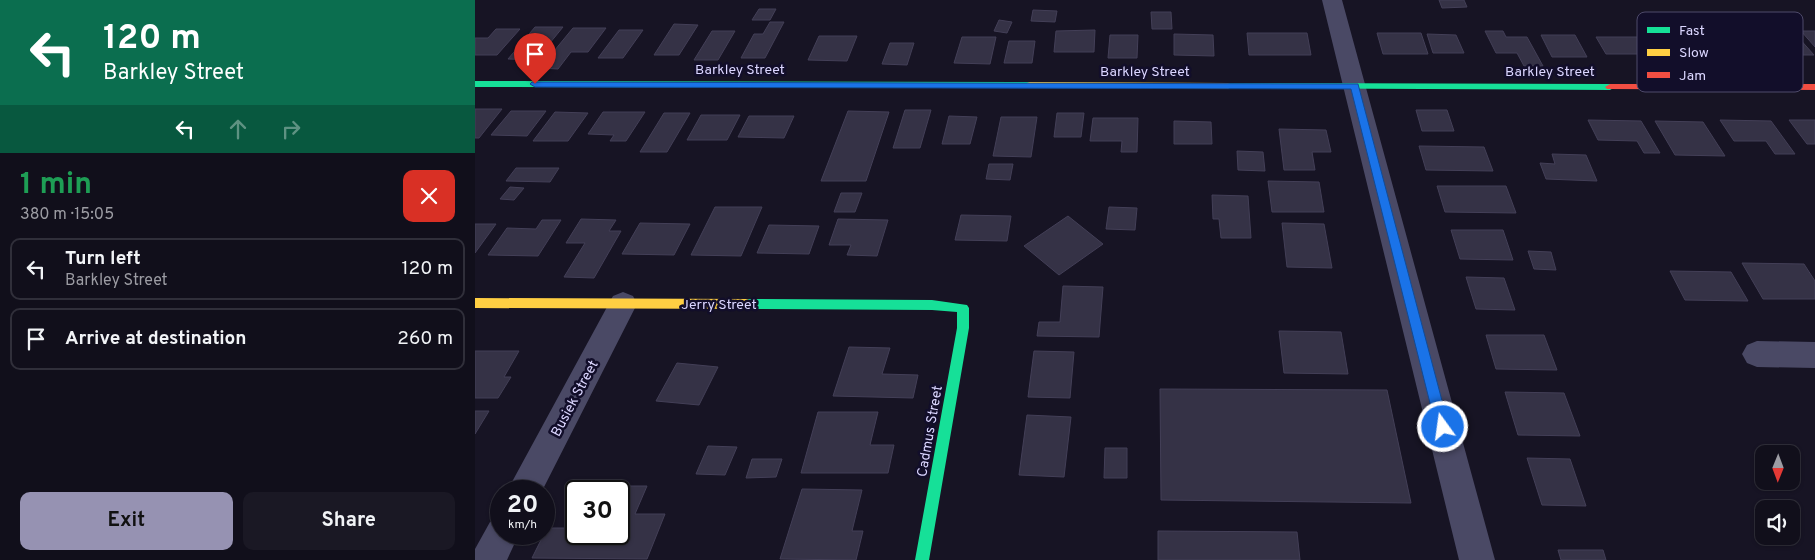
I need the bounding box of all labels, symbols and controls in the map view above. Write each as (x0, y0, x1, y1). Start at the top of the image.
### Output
legend (1637, 12, 1803, 92)
text: 120 m (103, 17, 201, 61)
icon: left (20, 20, 85, 85)
text: Fast (1679, 23, 1705, 40)
pin (514, 33, 556, 84)
icon: arrive (521, 40, 549, 68)
text: Slow (1679, 45, 1709, 62)
text: Barkley Street (103, 60, 244, 87)
street label: Barkley Street (695, 62, 785, 79)
street label: Barkley Street (1100, 64, 1190, 81)
street label: Barkley Street (1505, 64, 1595, 81)
text: Jam (1679, 68, 1706, 85)
icon: left (171, 115, 199, 143)
icon: ahead (224, 115, 252, 143)
icon: right (277, 115, 305, 143)
text: 1 min (20, 167, 92, 204)
button: close (403, 170, 455, 222)
text: 380 m · 15:05 (20, 205, 114, 225)
text: Turn left (65, 247, 141, 271)
icon: left (22, 255, 50, 283)
text: 120 m (402, 257, 453, 281)
text: Barkley Street (65, 271, 168, 291)
street label: Jerry Street (681, 297, 757, 314)
icon: arrive (22, 325, 50, 353)
text: Arrive at destination (65, 327, 246, 351)
text: 260 m (397, 327, 453, 351)
street label: Busiek Street (548, 358, 603, 440)
street label: Cadmus Street (914, 384, 947, 478)
position arrow (1416, 400, 1468, 452)
north arrow (1755, 445, 1800, 490)
map controls (1755, 445, 1800, 545)
speed limit sign: 30 (565, 480, 630, 545)
text: 20 (507, 490, 538, 522)
button: Exit (20, 492, 233, 550)
button: Share (243, 492, 455, 550)
button: sound (1755, 500, 1800, 545)
text: km/h (508, 517, 537, 533)

